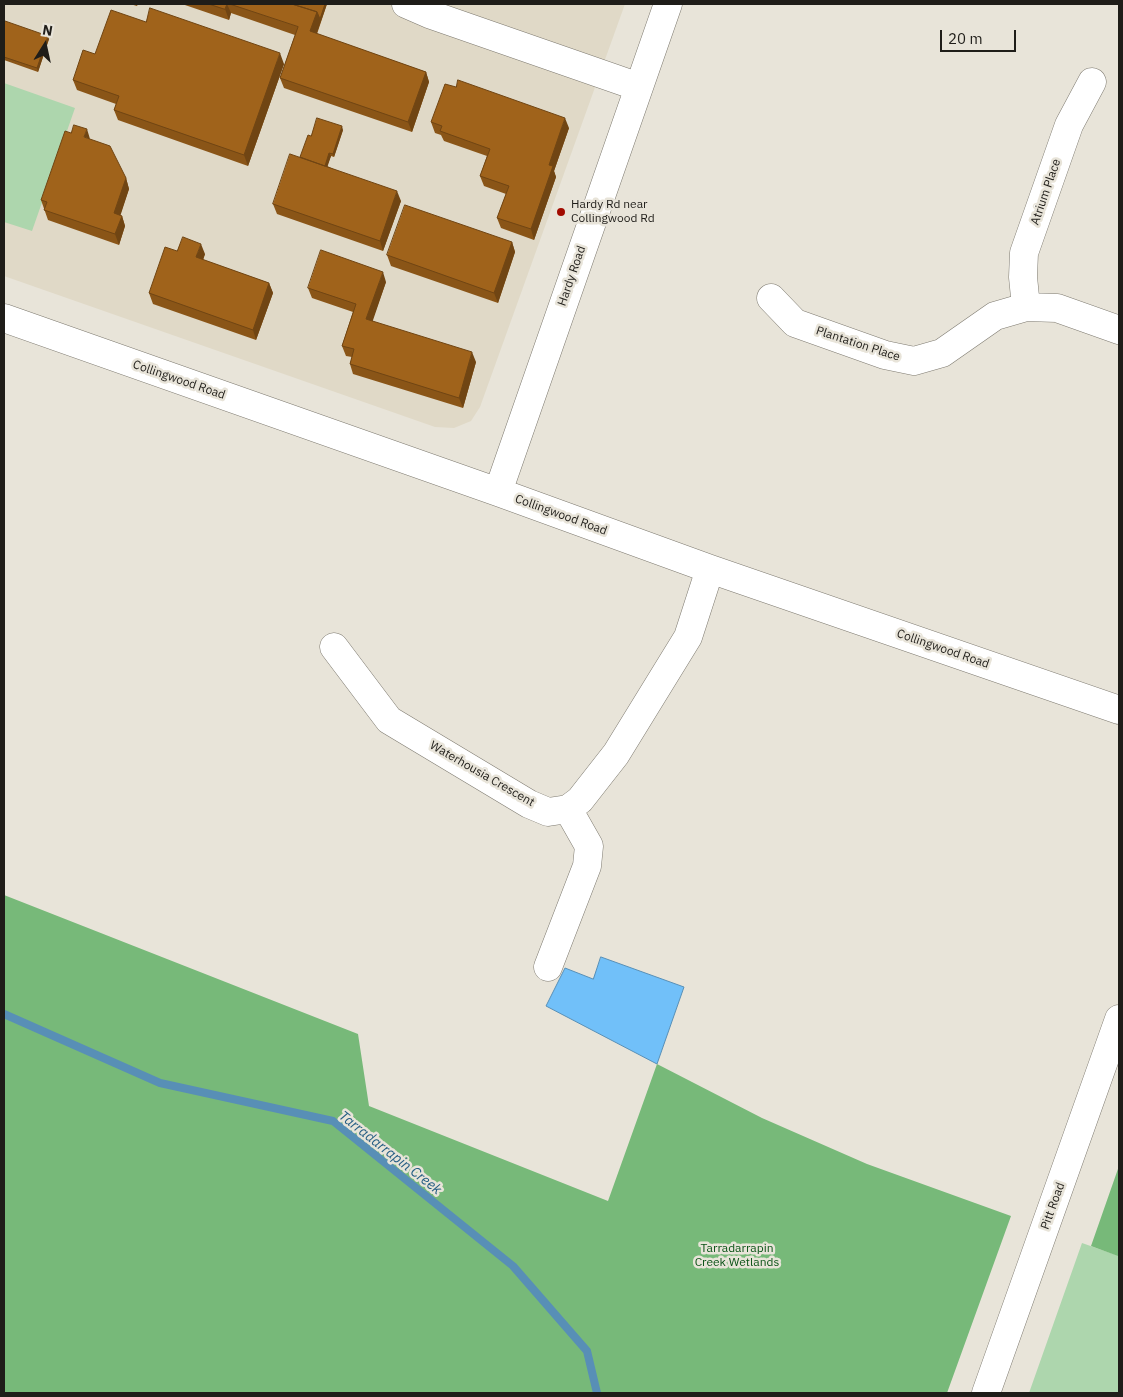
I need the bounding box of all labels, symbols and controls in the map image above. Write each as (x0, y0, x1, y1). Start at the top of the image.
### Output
north arrow (20, 20, 70, 70)
text: N (41, 20, 54, 40)
scale bar (943, 20, 1019, 52)
text: 20 m (948, 29, 983, 48)
street label: Atrium Place (1028, 157, 1064, 227)
place label: Hardy Rd near Collingwood Rd (571, 198, 655, 226)
marker: Hardy Rd near Collingwood Rd (555, 206, 567, 218)
street label: Hardy Road (555, 244, 589, 308)
street label: Plantation Place (814, 324, 902, 364)
street label: Collingwood Road (131, 357, 227, 403)
street label: Collingwood Road (513, 492, 609, 538)
street label: Collingwood Road (895, 626, 991, 672)
street label: Waterhousia Crescent (427, 738, 537, 810)
water label: Tarradarrapin Creek (335, 1108, 445, 1198)
street label: Pitt Road (1038, 1181, 1068, 1231)
park label: Tarradarrapin Creek Wetlands (695, 1242, 779, 1270)

